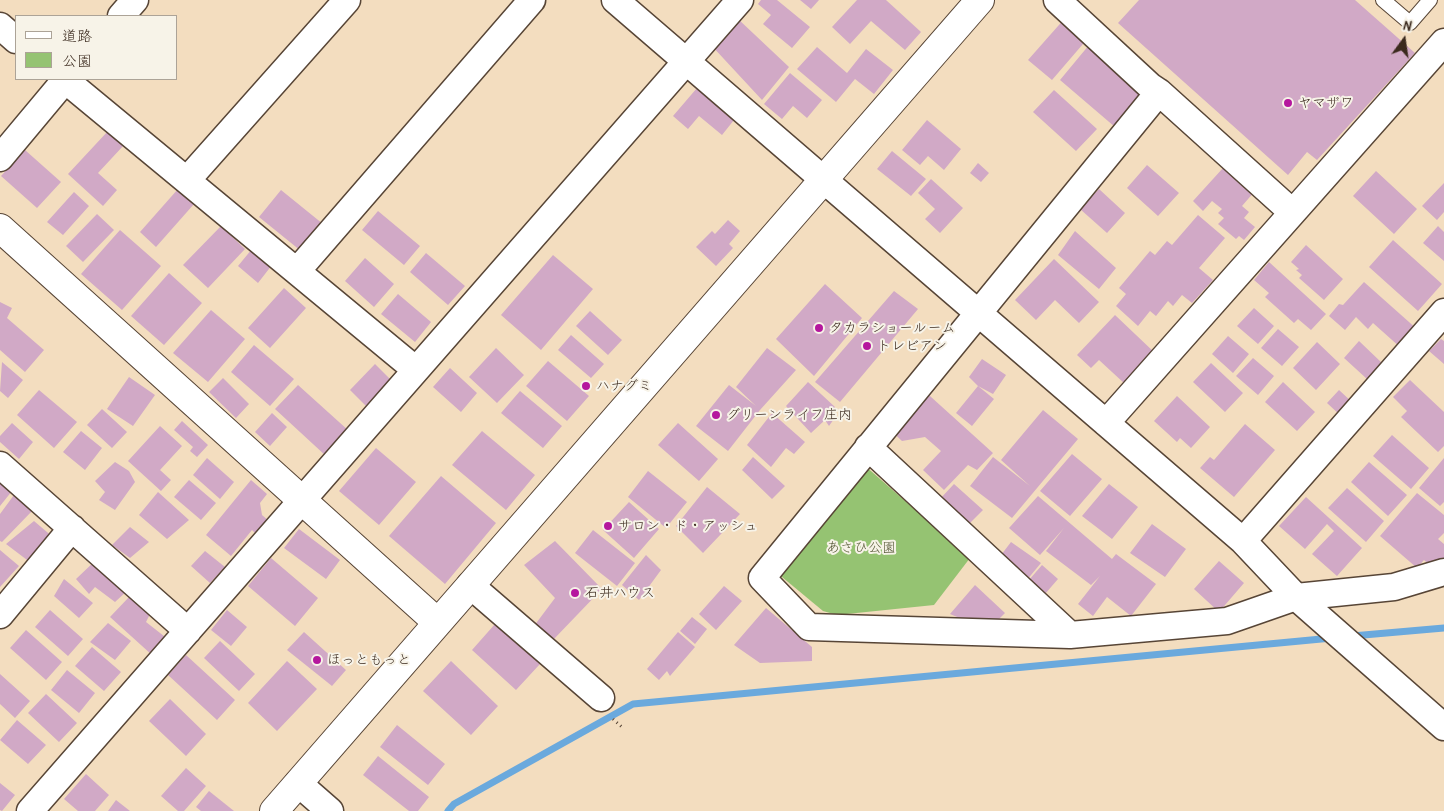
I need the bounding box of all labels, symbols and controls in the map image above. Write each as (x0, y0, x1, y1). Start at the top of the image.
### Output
legend (15, 15, 178, 80)
north arrow (1379, 15, 1429, 65)
text: N (1402, 15, 1414, 35)
text: 道路 (62, 25, 92, 46)
text: 公園 (62, 50, 92, 71)
place label: ヤマザワ (1298, 95, 1354, 111)
marker: ヤマザワ (1282, 97, 1294, 109)
place label: タカラショールーム (829, 320, 956, 336)
marker: タカラショールーム (813, 322, 825, 334)
place label: トレビアン (877, 338, 947, 354)
marker: トレビアン (861, 340, 873, 352)
place label: ハナグミ (596, 378, 652, 394)
marker: ハナグミ (580, 380, 592, 392)
place label: グリーンライフ庄内 (726, 407, 852, 423)
marker: グリーンライフ庄内 (710, 409, 722, 421)
place label: サロン・ド・アッシュ (618, 518, 758, 534)
marker: サロン・ド・アッシュ (602, 520, 614, 532)
park label: あさひ公園 (826, 540, 896, 556)
place label: 石井ハウス (585, 585, 655, 601)
marker: 石井ハウス (569, 587, 581, 599)
place label: ほっともっと (327, 652, 411, 668)
marker: ほっともっと (311, 654, 323, 666)

